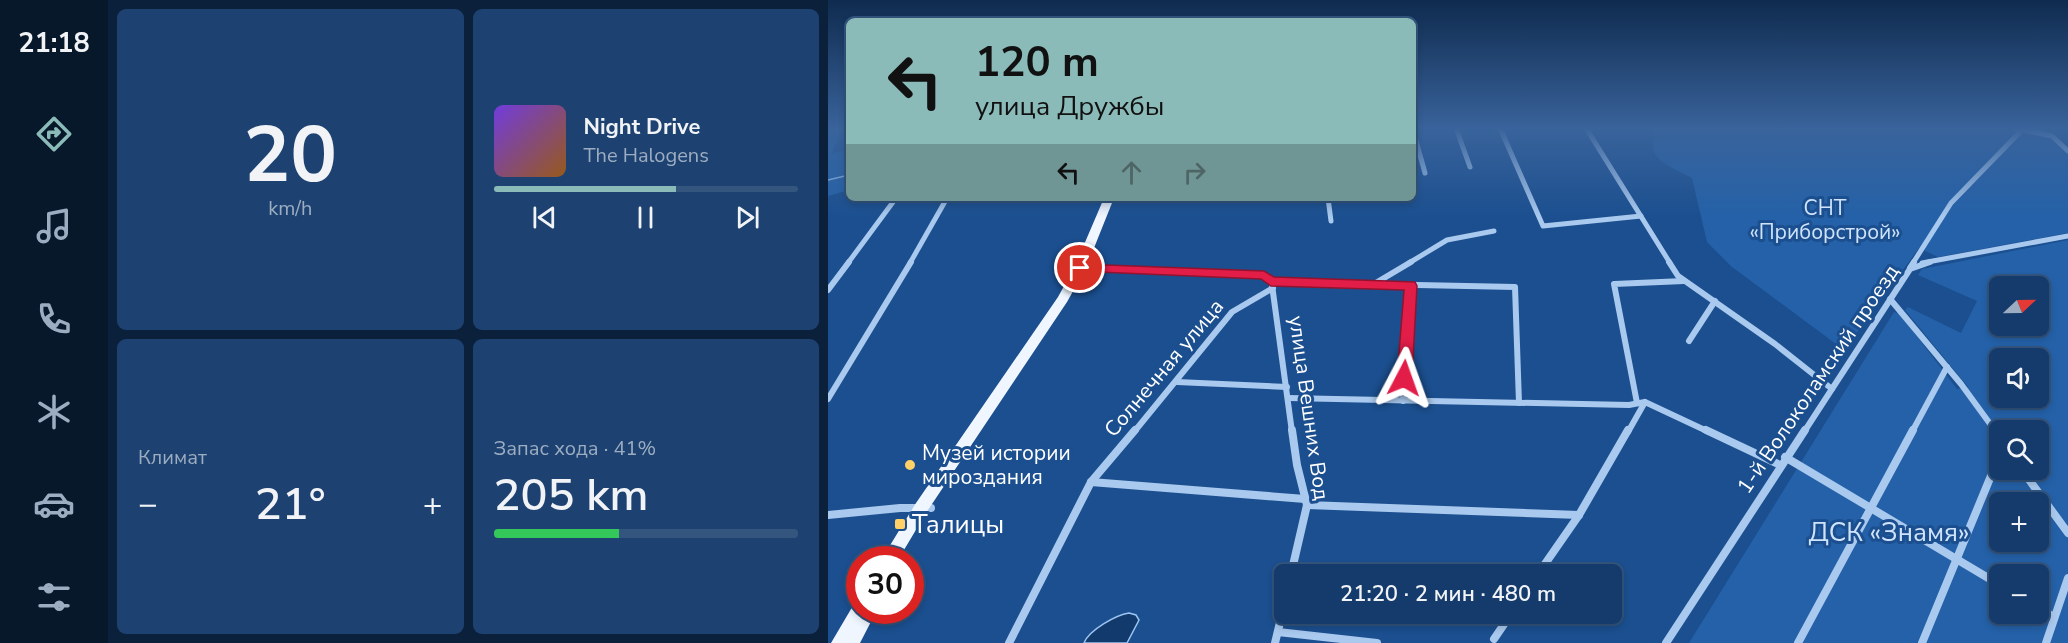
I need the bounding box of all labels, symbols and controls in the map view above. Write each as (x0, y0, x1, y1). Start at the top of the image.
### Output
text: 21:18 (18, 25, 90, 62)
text: 120 m (975, 34, 1099, 91)
icon: left (876, 42, 954, 120)
text: улица Дружбы (975, 88, 1164, 125)
text: 20 (243, 102, 337, 209)
text: Night Drive (584, 112, 700, 142)
icon: directions (33, 113, 75, 155)
text: The Halogens (584, 142, 709, 169)
icon: left (1052, 156, 1085, 189)
icon: ahead (1115, 156, 1148, 189)
icon: right (1178, 156, 1211, 189)
park label: СНТ «Приборстрой» (1749, 194, 1901, 246)
text: km/h (268, 195, 312, 222)
icon: previous (528, 201, 561, 234)
icon: pause (629, 201, 662, 234)
icon: next (731, 201, 764, 234)
icon: music (33, 205, 75, 247)
pin (1054, 242, 1105, 293)
icon: arrive (1063, 251, 1096, 284)
street label: 1-й Волоколамский проезд (1731, 259, 1905, 499)
north arrow (1989, 276, 2049, 336)
map controls (1989, 276, 2049, 624)
street label: Солнечная улица (1098, 293, 1230, 443)
icon: phone (33, 298, 75, 340)
street label: улица Вешних Вод (1282, 314, 1336, 502)
position arrow (1372, 346, 1436, 410)
button: sound (1989, 348, 2049, 408)
icon: climate (33, 391, 75, 433)
button: search (1989, 420, 2049, 480)
text: Запас хода · 41% (494, 435, 656, 462)
place label: Музей истории мироздания (922, 439, 1071, 491)
text: Климат (138, 444, 207, 471)
marker: Музей истории мироздания (903, 458, 917, 472)
text: 205 km (494, 465, 649, 526)
text: 21° (255, 474, 326, 535)
text: − (138, 482, 158, 527)
text: + (423, 482, 442, 527)
icon: car (33, 483, 75, 525)
button: + (1989, 492, 2049, 552)
place label: Талицы (912, 507, 1004, 542)
park label: ДСК «Знамя» (1808, 515, 1970, 550)
marker: Талицы (893, 517, 907, 531)
speed limit sign: 30 (846, 546, 924, 624)
button: − (1989, 564, 2049, 624)
icon: filters (33, 576, 75, 618)
text: 21:20 · 2 мин · 480 m (1340, 579, 1556, 609)

